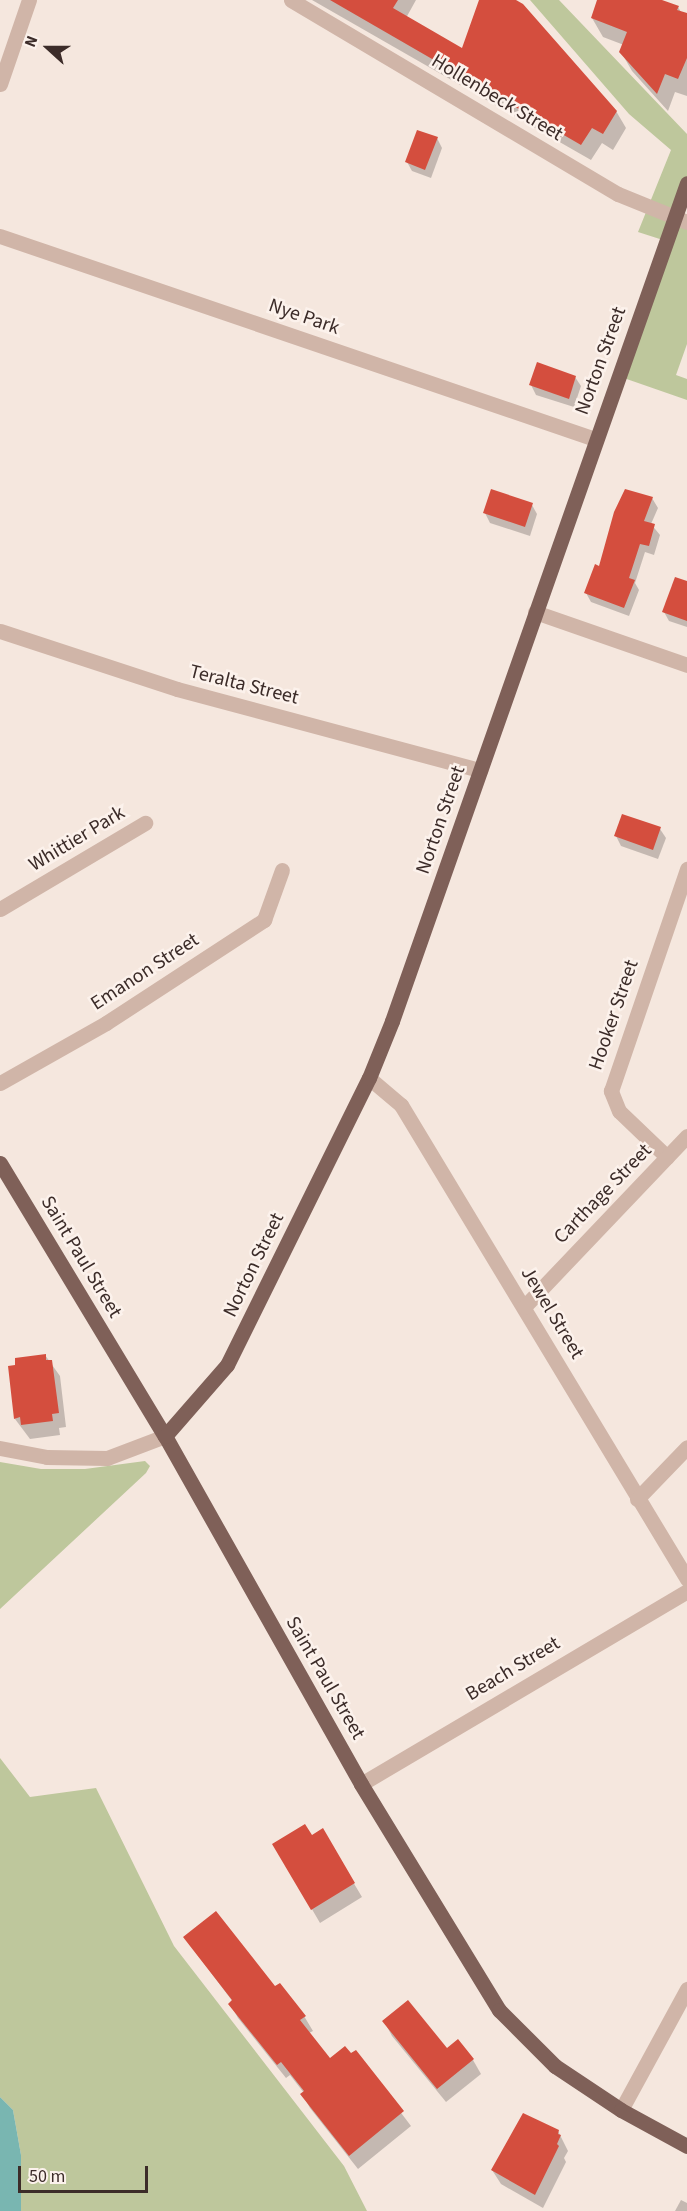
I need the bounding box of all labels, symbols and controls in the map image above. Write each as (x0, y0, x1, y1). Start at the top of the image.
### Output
north arrow (18, 18, 78, 78)
text: N (19, 33, 43, 50)
street label: Hollenbeck Street (427, 49, 567, 147)
street label: Nye Park (265, 294, 343, 340)
street label: Norton Street (570, 304, 632, 418)
street label: Teralta Street (187, 660, 301, 710)
street label: Norton Street (411, 763, 471, 877)
street label: Whittier Park (25, 801, 129, 877)
street label: Emanon Street (86, 928, 204, 1016)
street label: Hooker Street (584, 957, 644, 1073)
street label: Carthage Street (549, 1139, 657, 1249)
street label: Saint Paul Street (35, 1192, 127, 1322)
street label: Norton Street (218, 1209, 290, 1321)
street label: Jewel Street (515, 1263, 589, 1363)
street label: Saint Paul Street (280, 1612, 370, 1744)
street label: Beach Street (462, 1632, 564, 1706)
scale bar (21, 2154, 152, 2192)
text: 50 m (29, 2164, 65, 2189)

